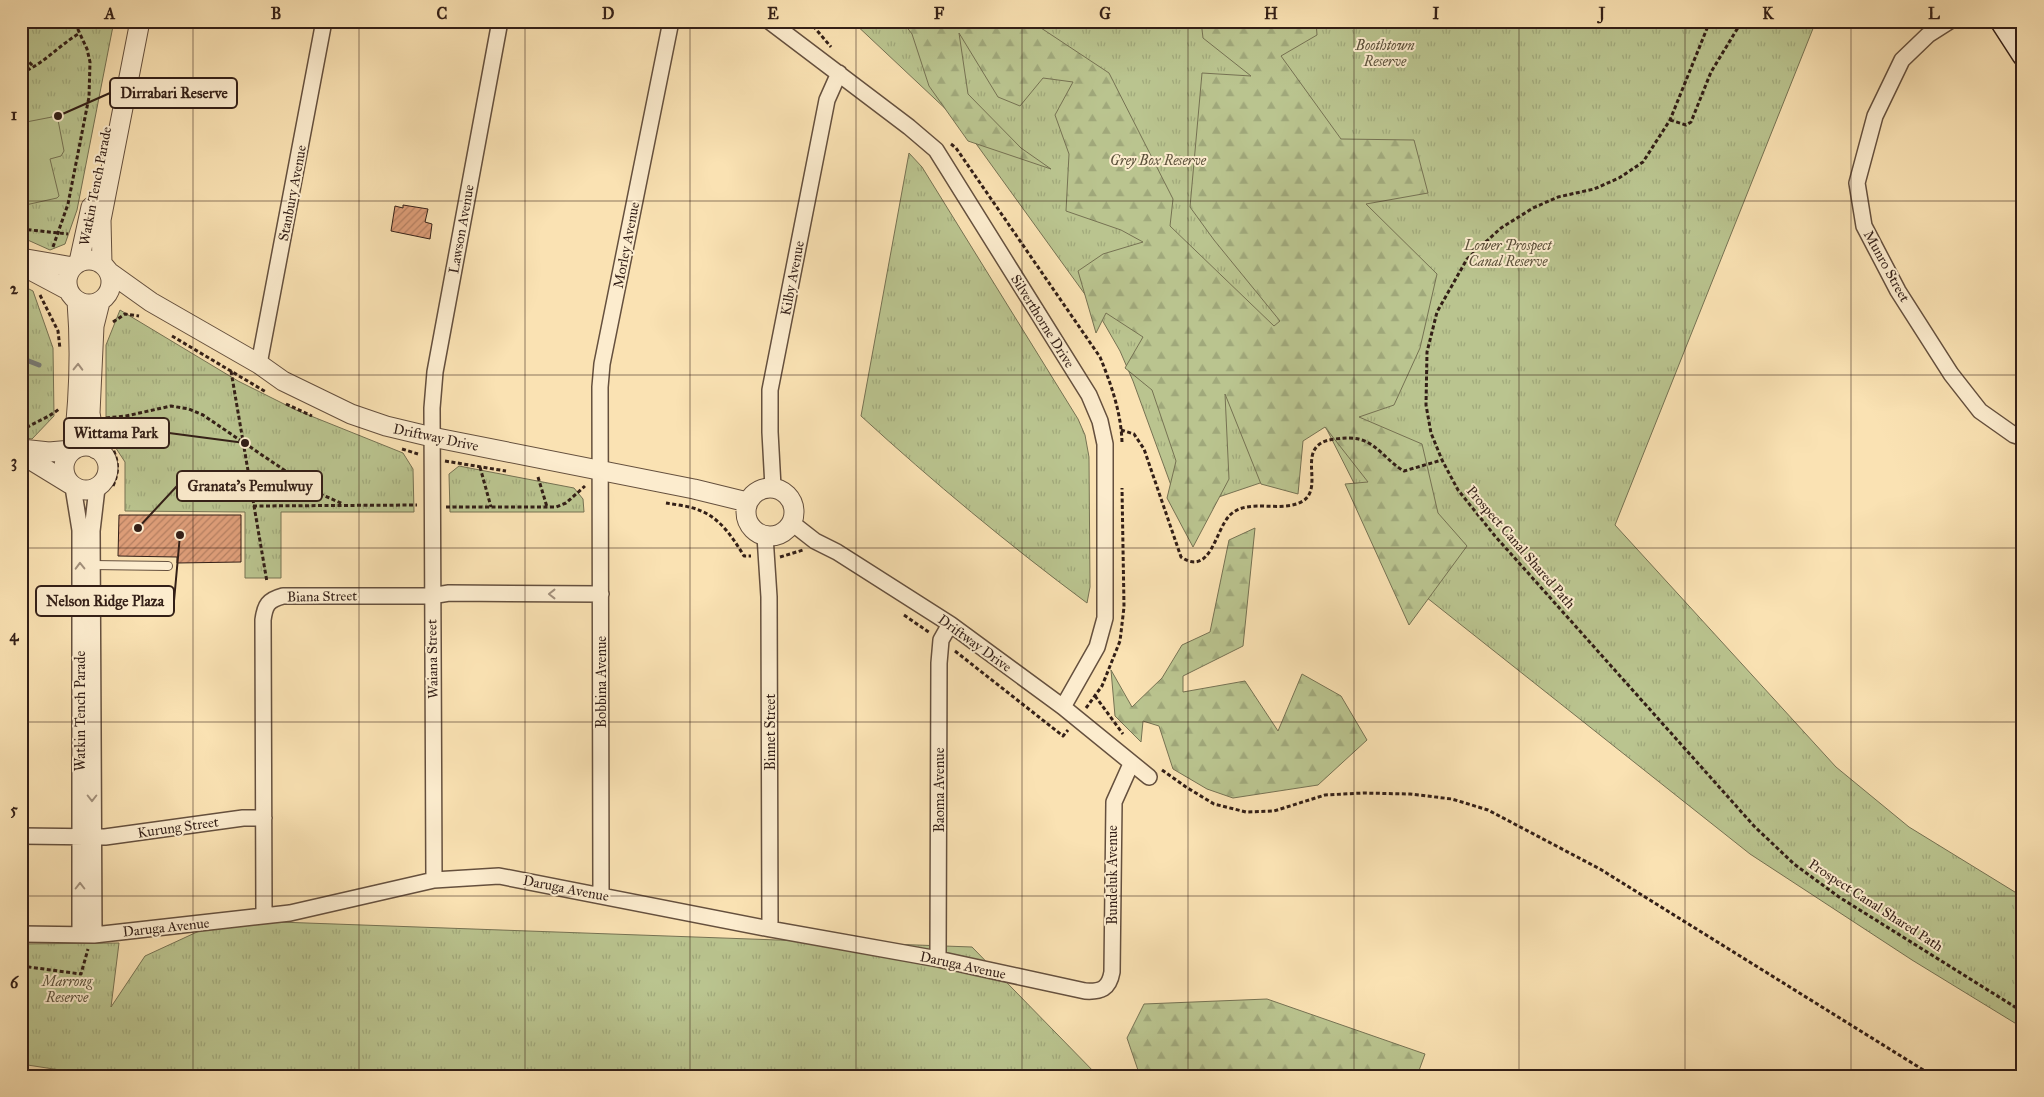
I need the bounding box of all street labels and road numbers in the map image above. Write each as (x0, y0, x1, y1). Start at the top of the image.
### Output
street label: Watkin Tench Parade (76, 125, 115, 247)
street label: Stanbury Avenue (275, 143, 310, 243)
street label: Lawson Avenue (445, 183, 478, 275)
street label: Morley Avenue (610, 200, 643, 290)
street label: Munro Street (1860, 227, 1913, 305)
street label: Kilby Avenue (777, 239, 808, 317)
street label: Silverthorne Drive (1007, 271, 1078, 371)
street label: Driftway Drive (392, 420, 480, 455)
street label: Prospect Canal Shared Path (1463, 482, 1579, 612)
street label: Biana Street (287, 587, 357, 606)
street label: Driftway Drive (935, 611, 1015, 676)
street label: Waiana Street (423, 619, 442, 699)
street label: Bobbina Avenue (593, 636, 610, 728)
street label: Watkin Tench Parade (72, 650, 89, 771)
street label: Binnet Street (762, 694, 779, 770)
street label: Baoma Avenue (931, 747, 948, 833)
street label: Kurung Street (136, 813, 220, 842)
street label: Bundeluk Avenue (1104, 825, 1121, 925)
street label: Prospect Canal Shared Path (1805, 856, 1946, 955)
street label: Daruga Avenue (521, 872, 611, 905)
street label: Daruga Avenue (122, 914, 210, 941)
street label: Daruga Avenue (918, 948, 1007, 983)

